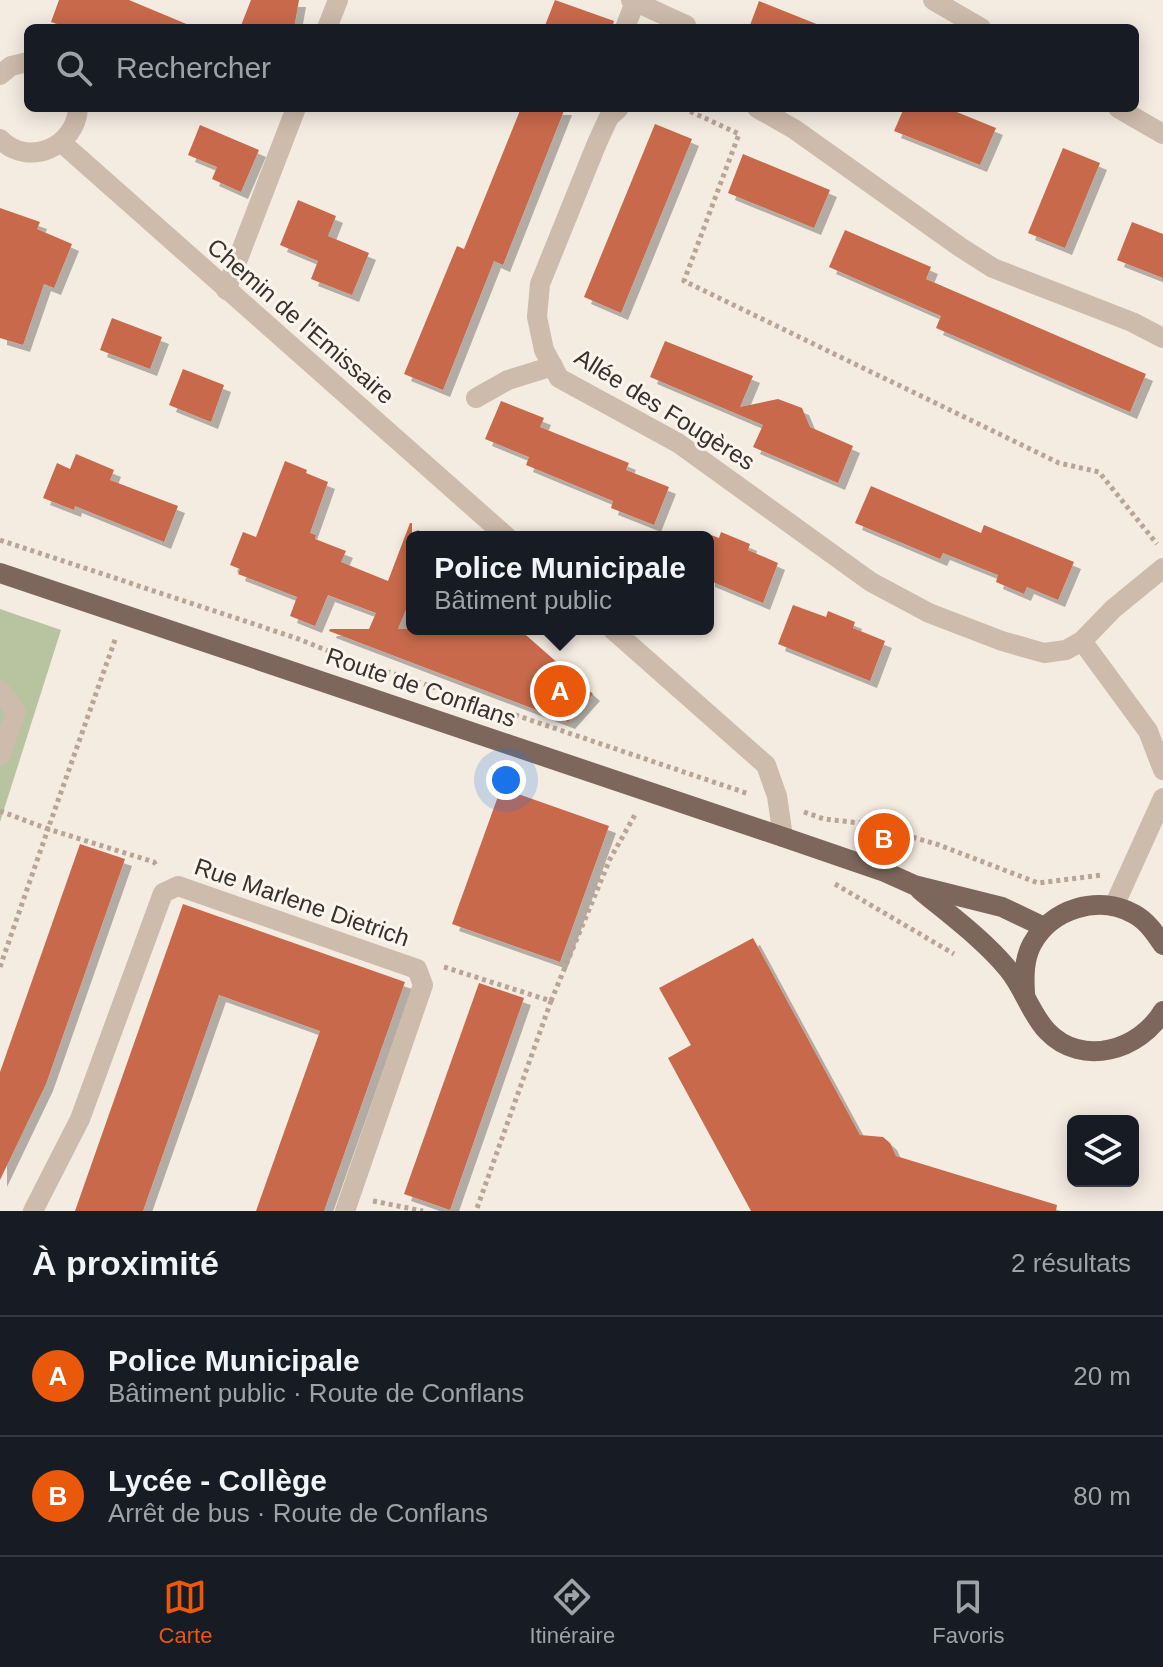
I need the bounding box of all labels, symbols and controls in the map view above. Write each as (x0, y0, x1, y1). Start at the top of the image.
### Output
search box (24, 24, 1139, 112)
icon: search (52, 46, 96, 90)
text: Rechercher (116, 51, 271, 84)
street label: Chemin de l'Emissaire (202, 233, 400, 409)
street label: Allée des Fougères (570, 343, 760, 475)
popup (406, 531, 714, 635)
text: Police Municipale (434, 551, 686, 584)
text: Bâtiment public (434, 585, 612, 615)
street label: Route de Conflans (323, 642, 519, 732)
pin: A (534, 661, 586, 721)
your location (486, 760, 526, 800)
pin: B (858, 809, 910, 869)
street label: Rue Marlene Dietrich (191, 853, 413, 951)
map controls (1067, 1115, 1139, 1187)
button: layers (1067, 1115, 1139, 1187)
text: À proximité (32, 1244, 219, 1282)
text: 2 résultats (1011, 1248, 1131, 1278)
text: Police Municipale (108, 1344, 360, 1377)
text: A (49, 1361, 67, 1391)
text: 20 m (1073, 1361, 1131, 1391)
text: Bâtiment public · Route de Conflans (108, 1378, 524, 1408)
text: Lycée - Collège (108, 1464, 327, 1497)
text: B (49, 1481, 67, 1511)
text: 80 m (1073, 1481, 1131, 1511)
text: Arrêt de bus · Route de Conflans (108, 1498, 488, 1528)
tab: Carte (159, 1575, 212, 1649)
tab: Itinéraire (530, 1575, 615, 1649)
tab: Favoris (932, 1575, 1004, 1649)

